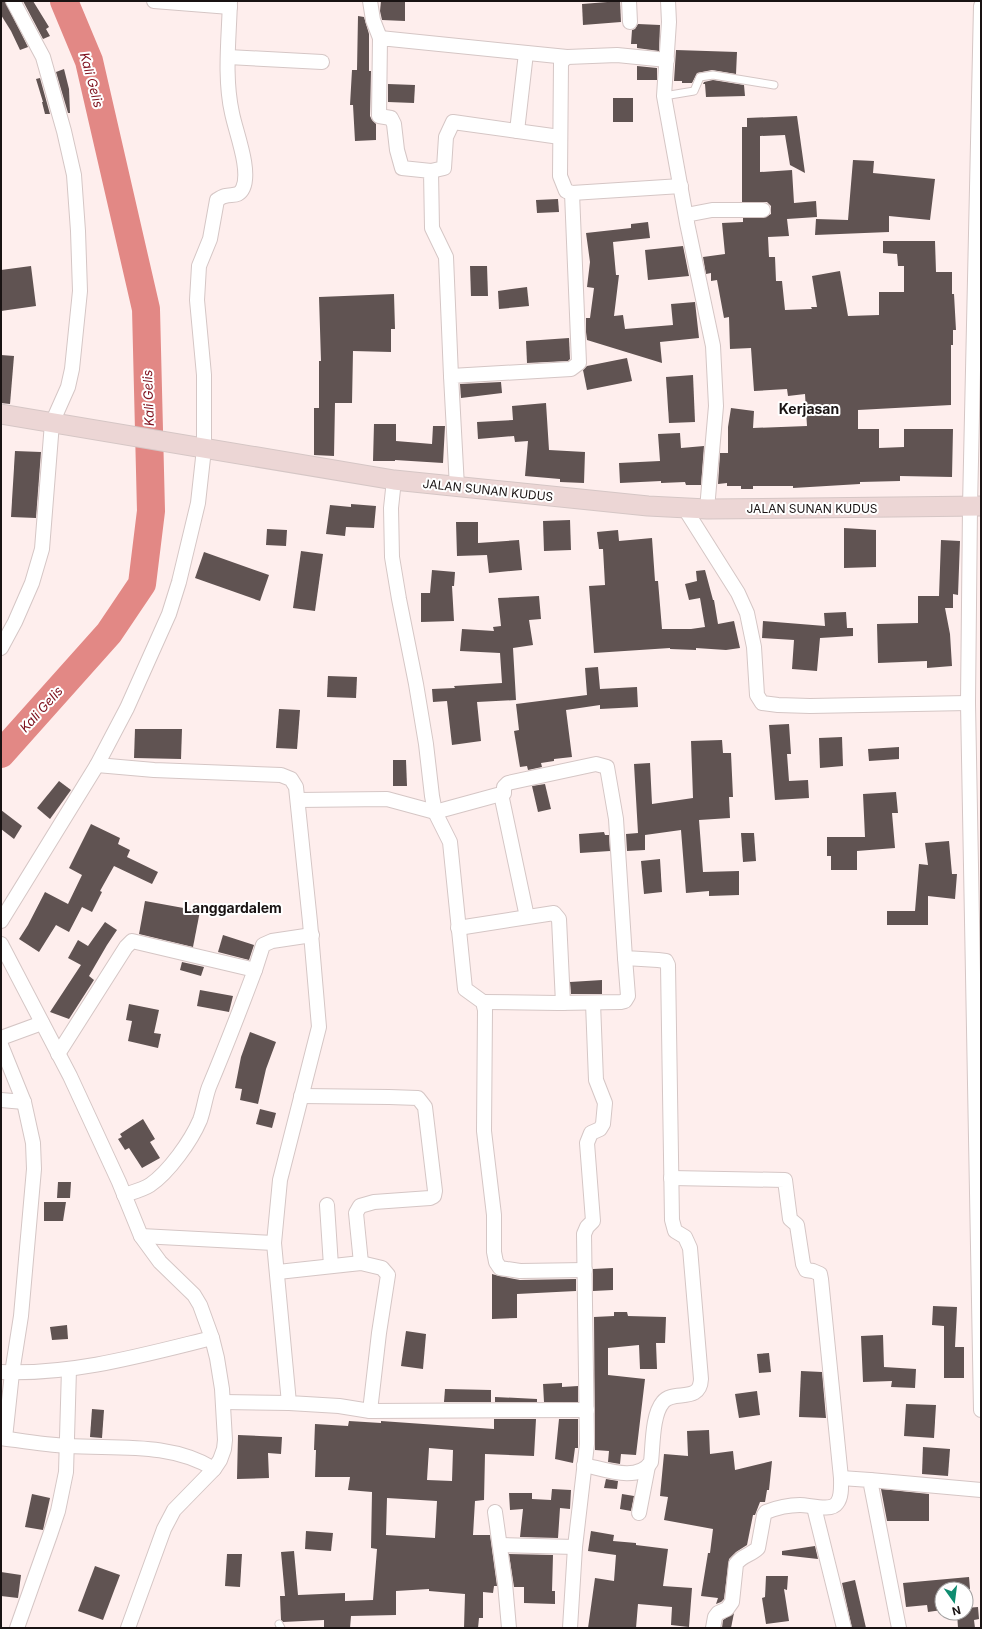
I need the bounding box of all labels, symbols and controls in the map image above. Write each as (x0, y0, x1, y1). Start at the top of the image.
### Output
water label: Kali Gelis (77, 51, 107, 109)
water label: Kali Gelis (139, 369, 157, 427)
district label: Kerjasan (779, 400, 839, 417)
street label: JALAN SUNAN KUDUS (422, 476, 554, 504)
street label: JALAN SUNAN KUDUS (746, 501, 878, 516)
water label: Kali Gelis (16, 683, 66, 735)
district label: Langgardalem (184, 899, 282, 916)
north arrow (934, 1581, 974, 1621)
text: N (951, 1603, 962, 1619)

